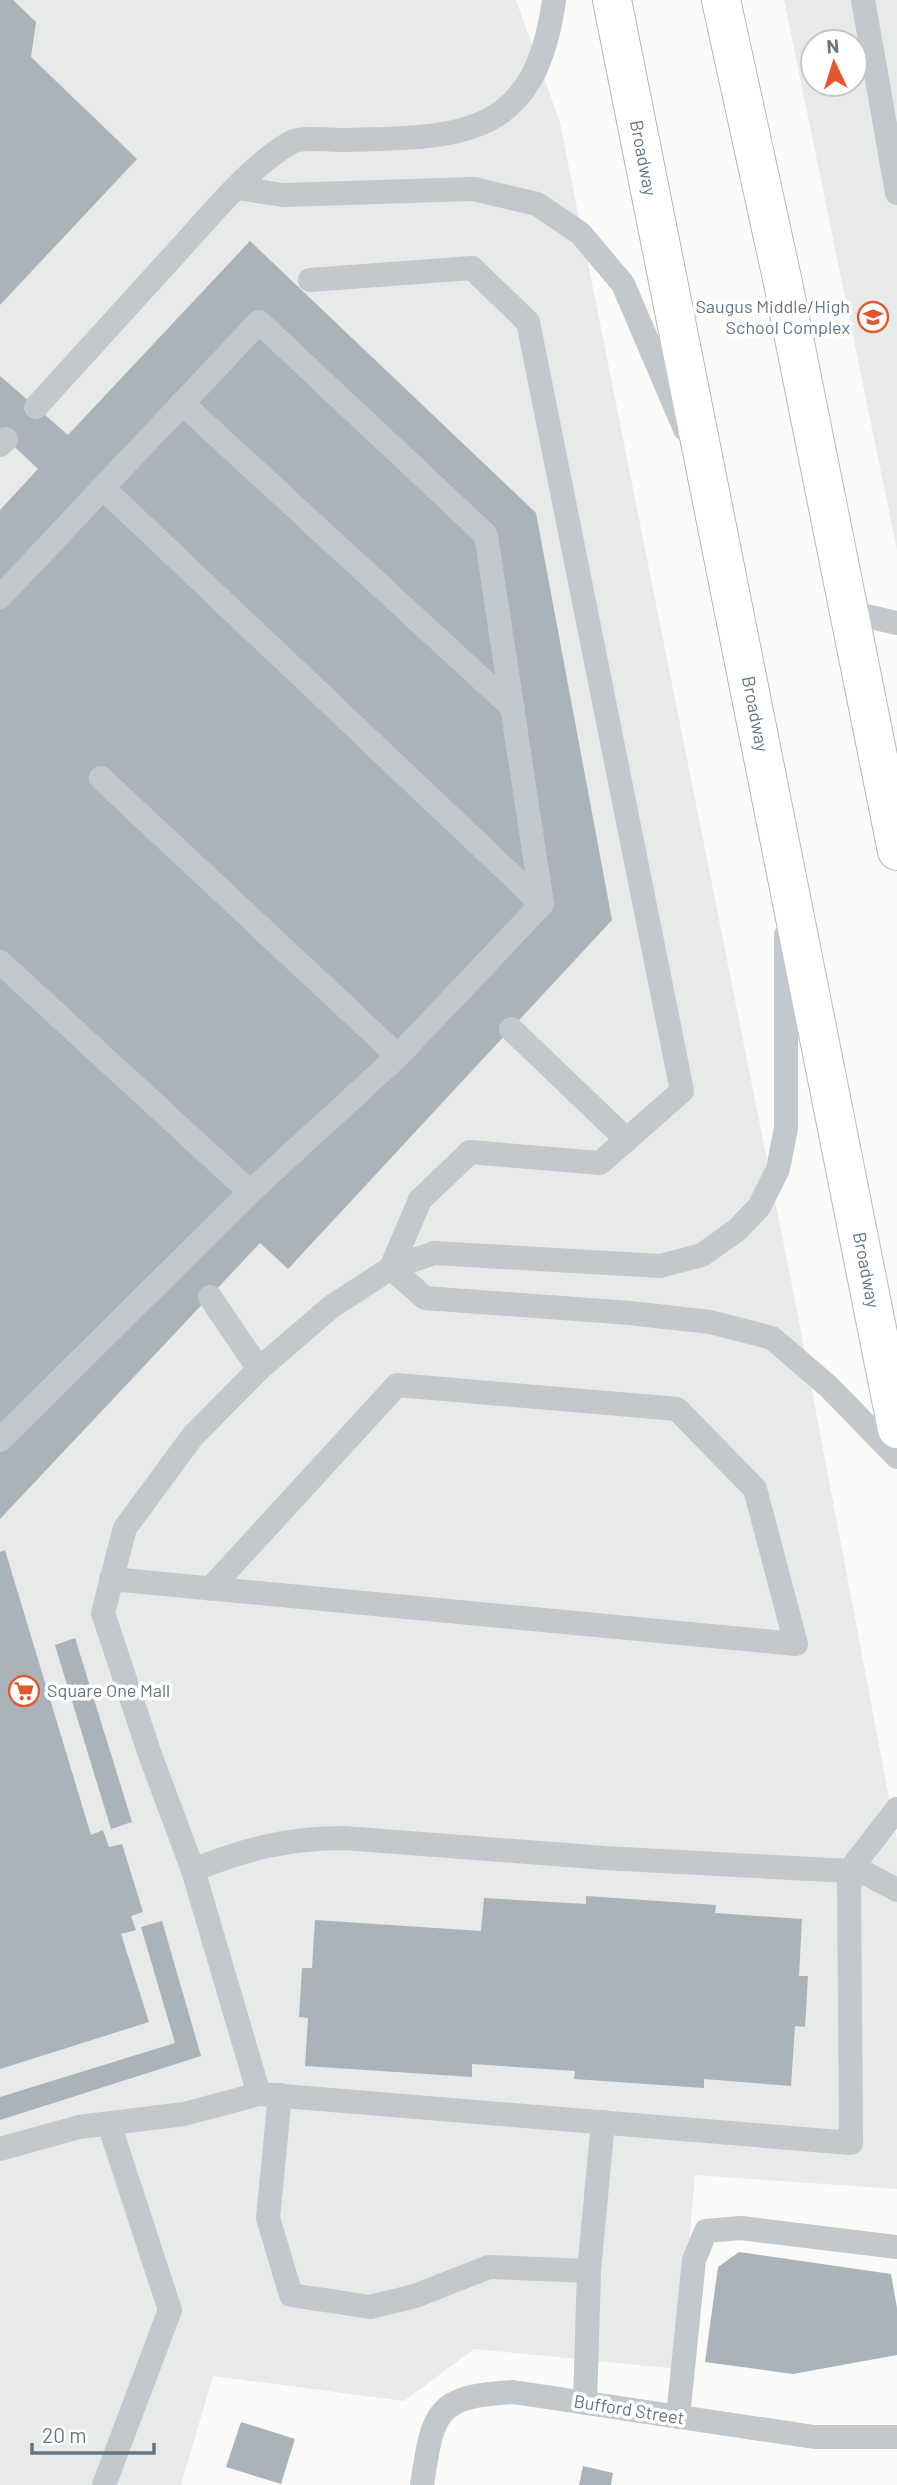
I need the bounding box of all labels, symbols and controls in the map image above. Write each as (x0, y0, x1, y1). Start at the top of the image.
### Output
north arrow (799, 28, 869, 98)
text: N (826, 34, 840, 57)
street label: Broadway (626, 118, 662, 198)
place label: Saugus Middle/High School Complex (695, 295, 850, 338)
school or university icon: Saugus Middle/High School Complex (856, 300, 890, 334)
street label: Broadway (738, 674, 774, 754)
street label: Broadway (849, 1230, 885, 1310)
supermarket icon: Square One Mall (7, 1674, 41, 1708)
place label: Square One Mall (47, 1679, 170, 1701)
street label: Bufford Street (572, 2389, 686, 2429)
scale bar (32, 2412, 154, 2456)
text: 20 m (42, 2422, 87, 2447)

